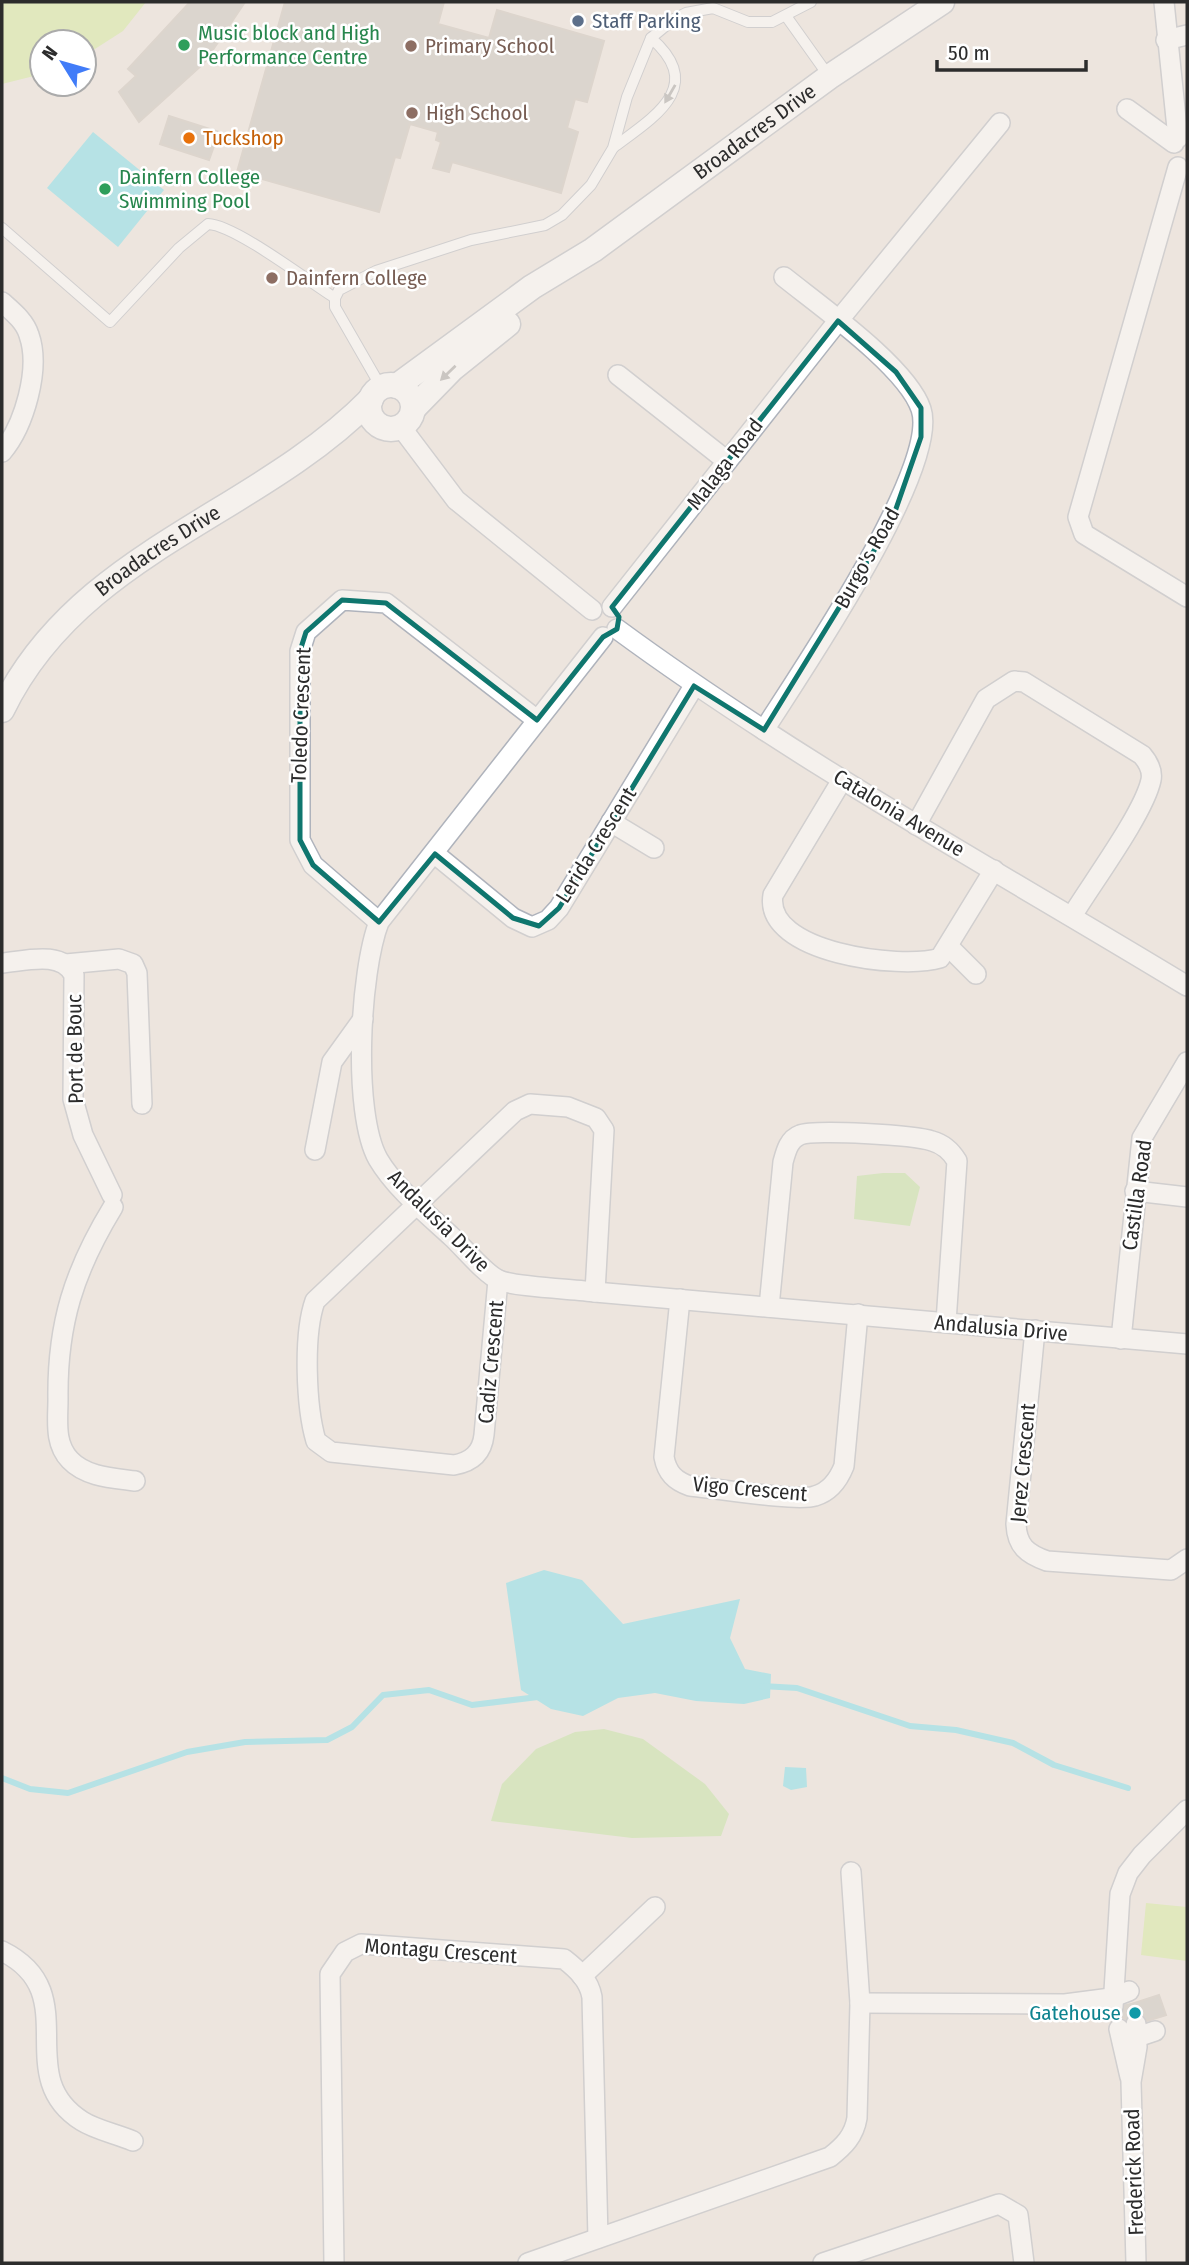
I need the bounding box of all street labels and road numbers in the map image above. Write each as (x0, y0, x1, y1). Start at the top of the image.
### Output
street label: Broadacres Drive (688, 78, 821, 185)
street label: Malaga Road (681, 413, 769, 515)
street label: Broadacres Drive (89, 499, 225, 602)
street label: Burgo's Road (829, 503, 905, 613)
street label: Toledo Crescent (286, 646, 316, 783)
street label: Catalonia Avenue (829, 764, 969, 862)
street label: Lerida Crescent (550, 782, 642, 908)
street label: Port de Bouc (61, 994, 89, 1104)
street label: Castilla Road (1116, 1138, 1158, 1252)
street label: Andalusia Drive (382, 1164, 496, 1278)
street label: Cadiz Crescent (473, 1299, 509, 1425)
street label: Andalusia Drive (933, 1309, 1069, 1347)
street label: Jerez Crescent (1005, 1402, 1041, 1524)
street label: Vigo Crescent (692, 1471, 808, 1507)
street label: Montagu Crescent (364, 1933, 518, 1969)
street label: Frederick Road (1119, 2108, 1149, 2236)

